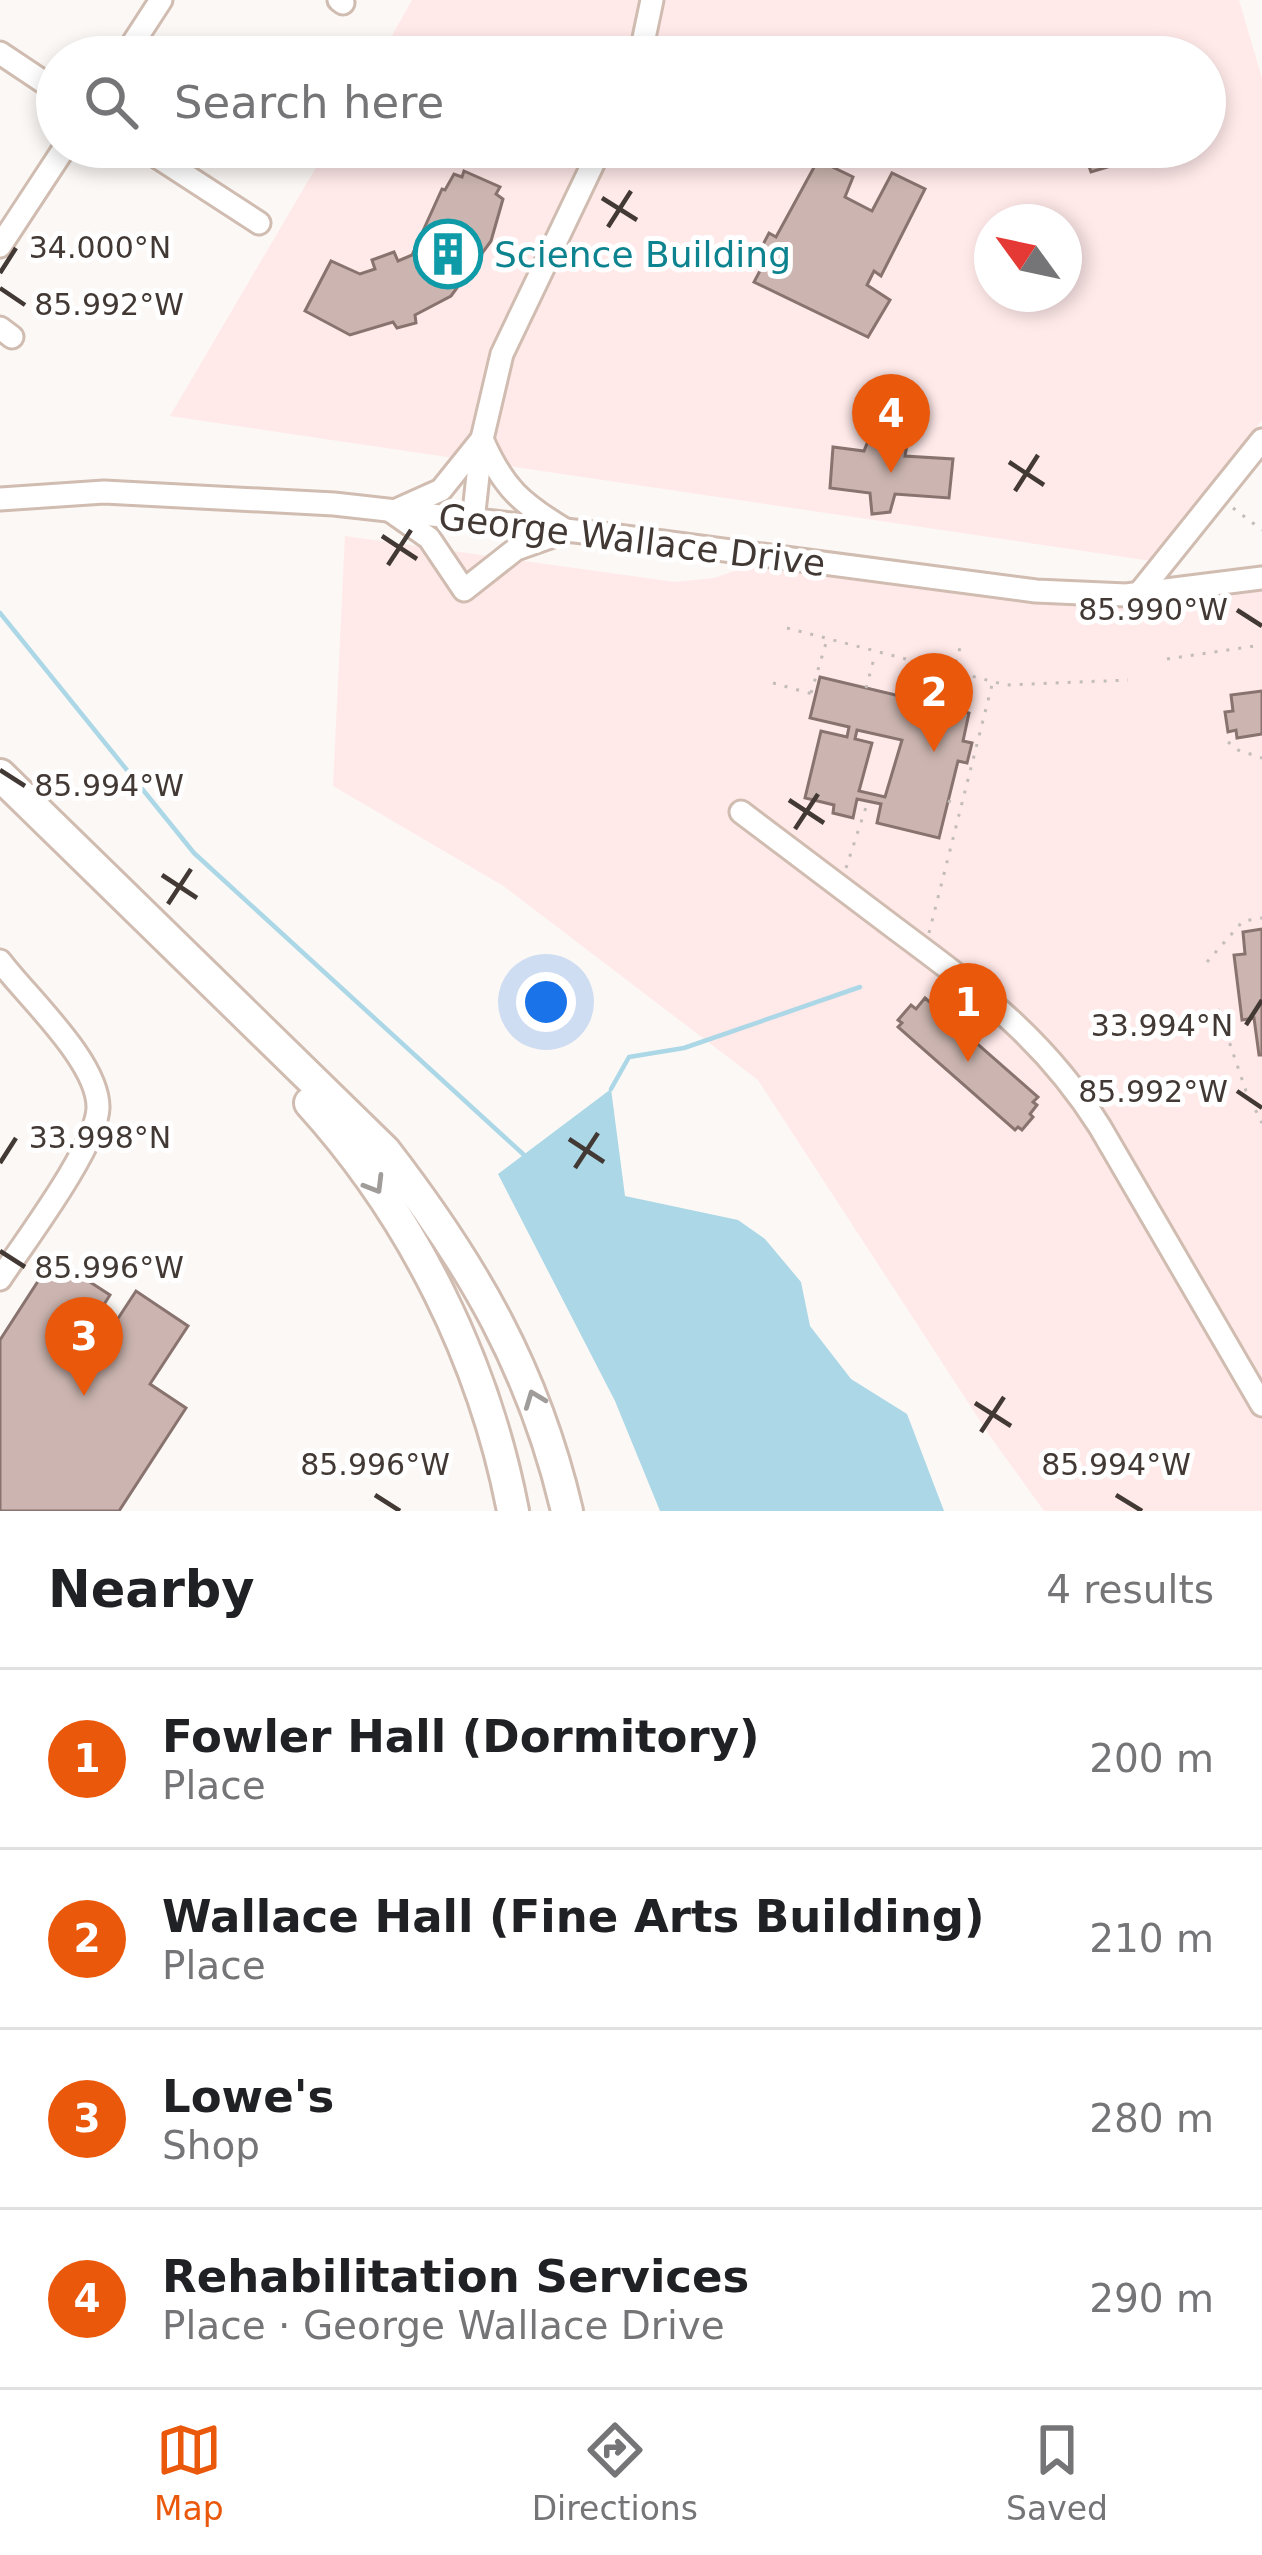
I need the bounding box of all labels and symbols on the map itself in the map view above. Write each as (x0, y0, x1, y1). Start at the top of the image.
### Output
north arrow (974, 204, 1082, 312)
building icon: Science Building (413, 219, 483, 289)
text: 34.000°N (29, 230, 171, 265)
place label: Science Building (494, 234, 791, 275)
text: 85.992°W (34, 287, 184, 322)
pin: 4 (852, 374, 930, 473)
street label: George Wallace Drive (436, 496, 828, 584)
text: 85.990°W (1078, 592, 1228, 627)
pin: 2 (895, 653, 973, 752)
text: 85.994°W (34, 768, 184, 803)
pin: 1 (929, 963, 1007, 1062)
your location (516, 972, 576, 1032)
text: 33.994°N (1091, 1008, 1233, 1043)
text: 85.992°W (1078, 1074, 1228, 1109)
text: 33.998°N (29, 1120, 171, 1155)
one-way arrow (361, 1172, 383, 1194)
text: 85.996°W (34, 1250, 184, 1285)
pin: 3 (45, 1297, 123, 1396)
one-way arrow (524, 1390, 549, 1411)
text: 85.996°W (300, 1447, 450, 1482)
text: 85.994°W (1041, 1447, 1191, 1482)

